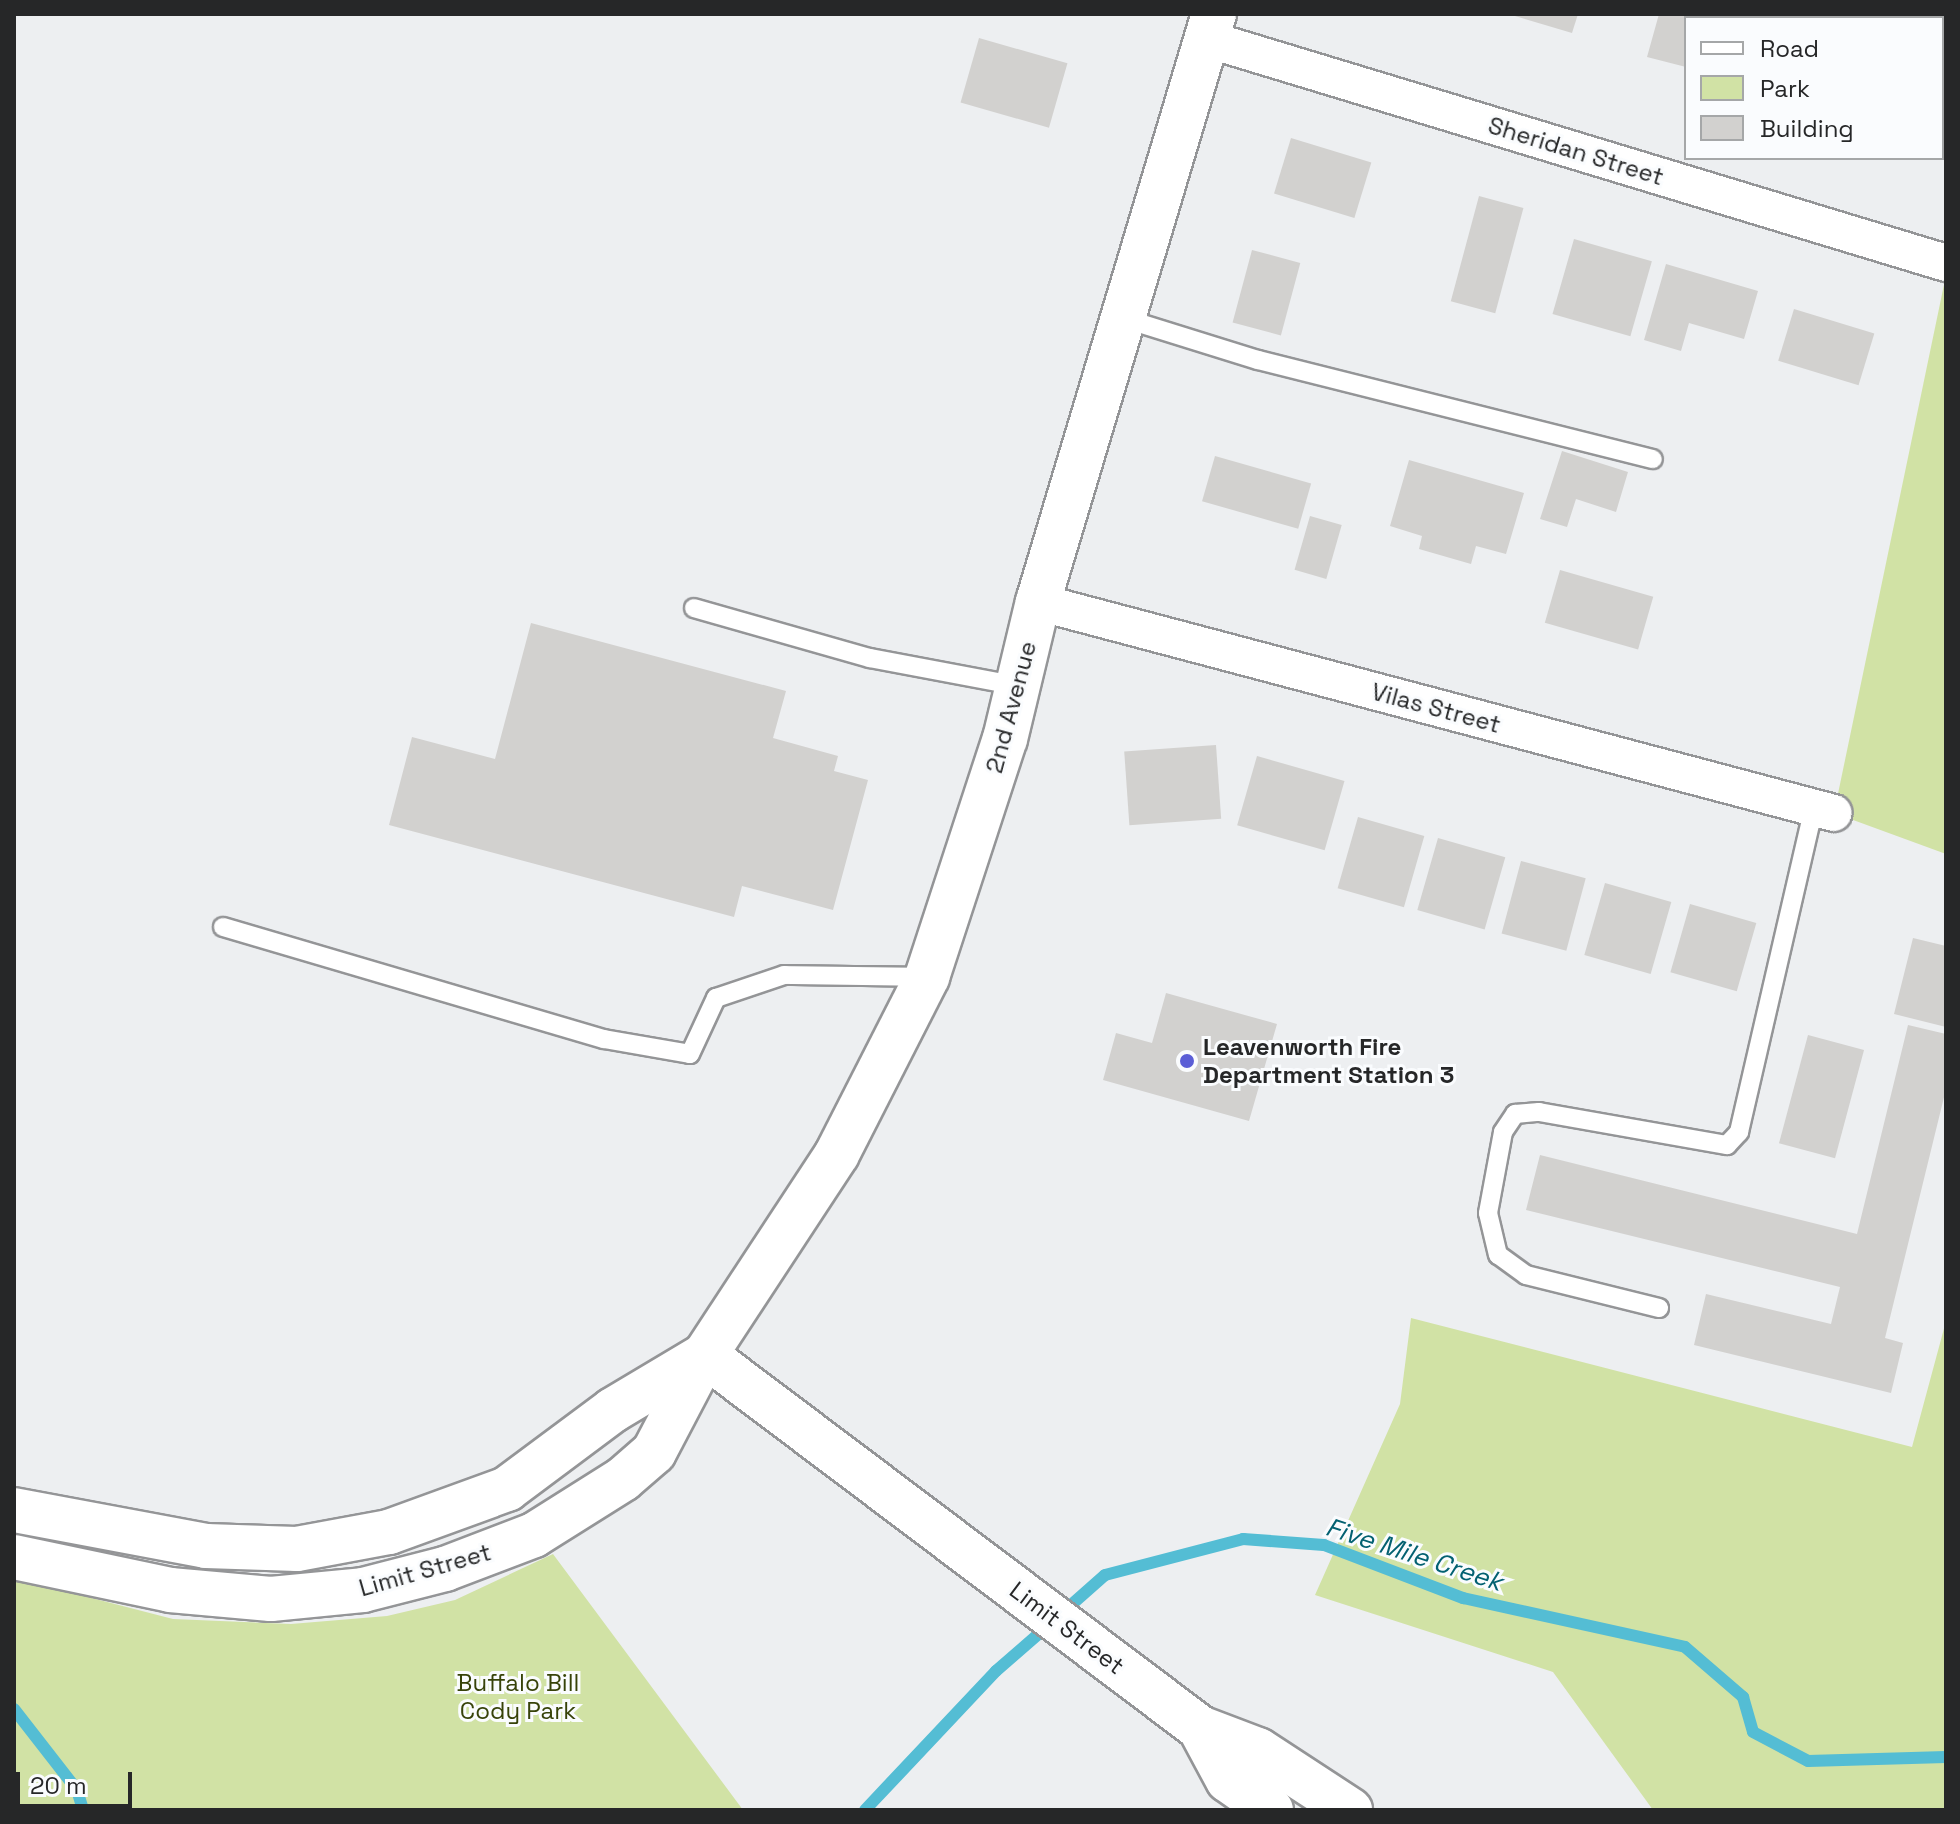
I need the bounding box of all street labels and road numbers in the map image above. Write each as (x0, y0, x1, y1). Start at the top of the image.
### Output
street label: Sheridan Street (1485, 111, 1667, 191)
street label: 2nd Avenue (980, 638, 1042, 776)
street label: Vilas Street (1368, 677, 1504, 739)
street label: Limit Street (356, 1537, 494, 1603)
street label: Limit Street (1004, 1576, 1130, 1680)

